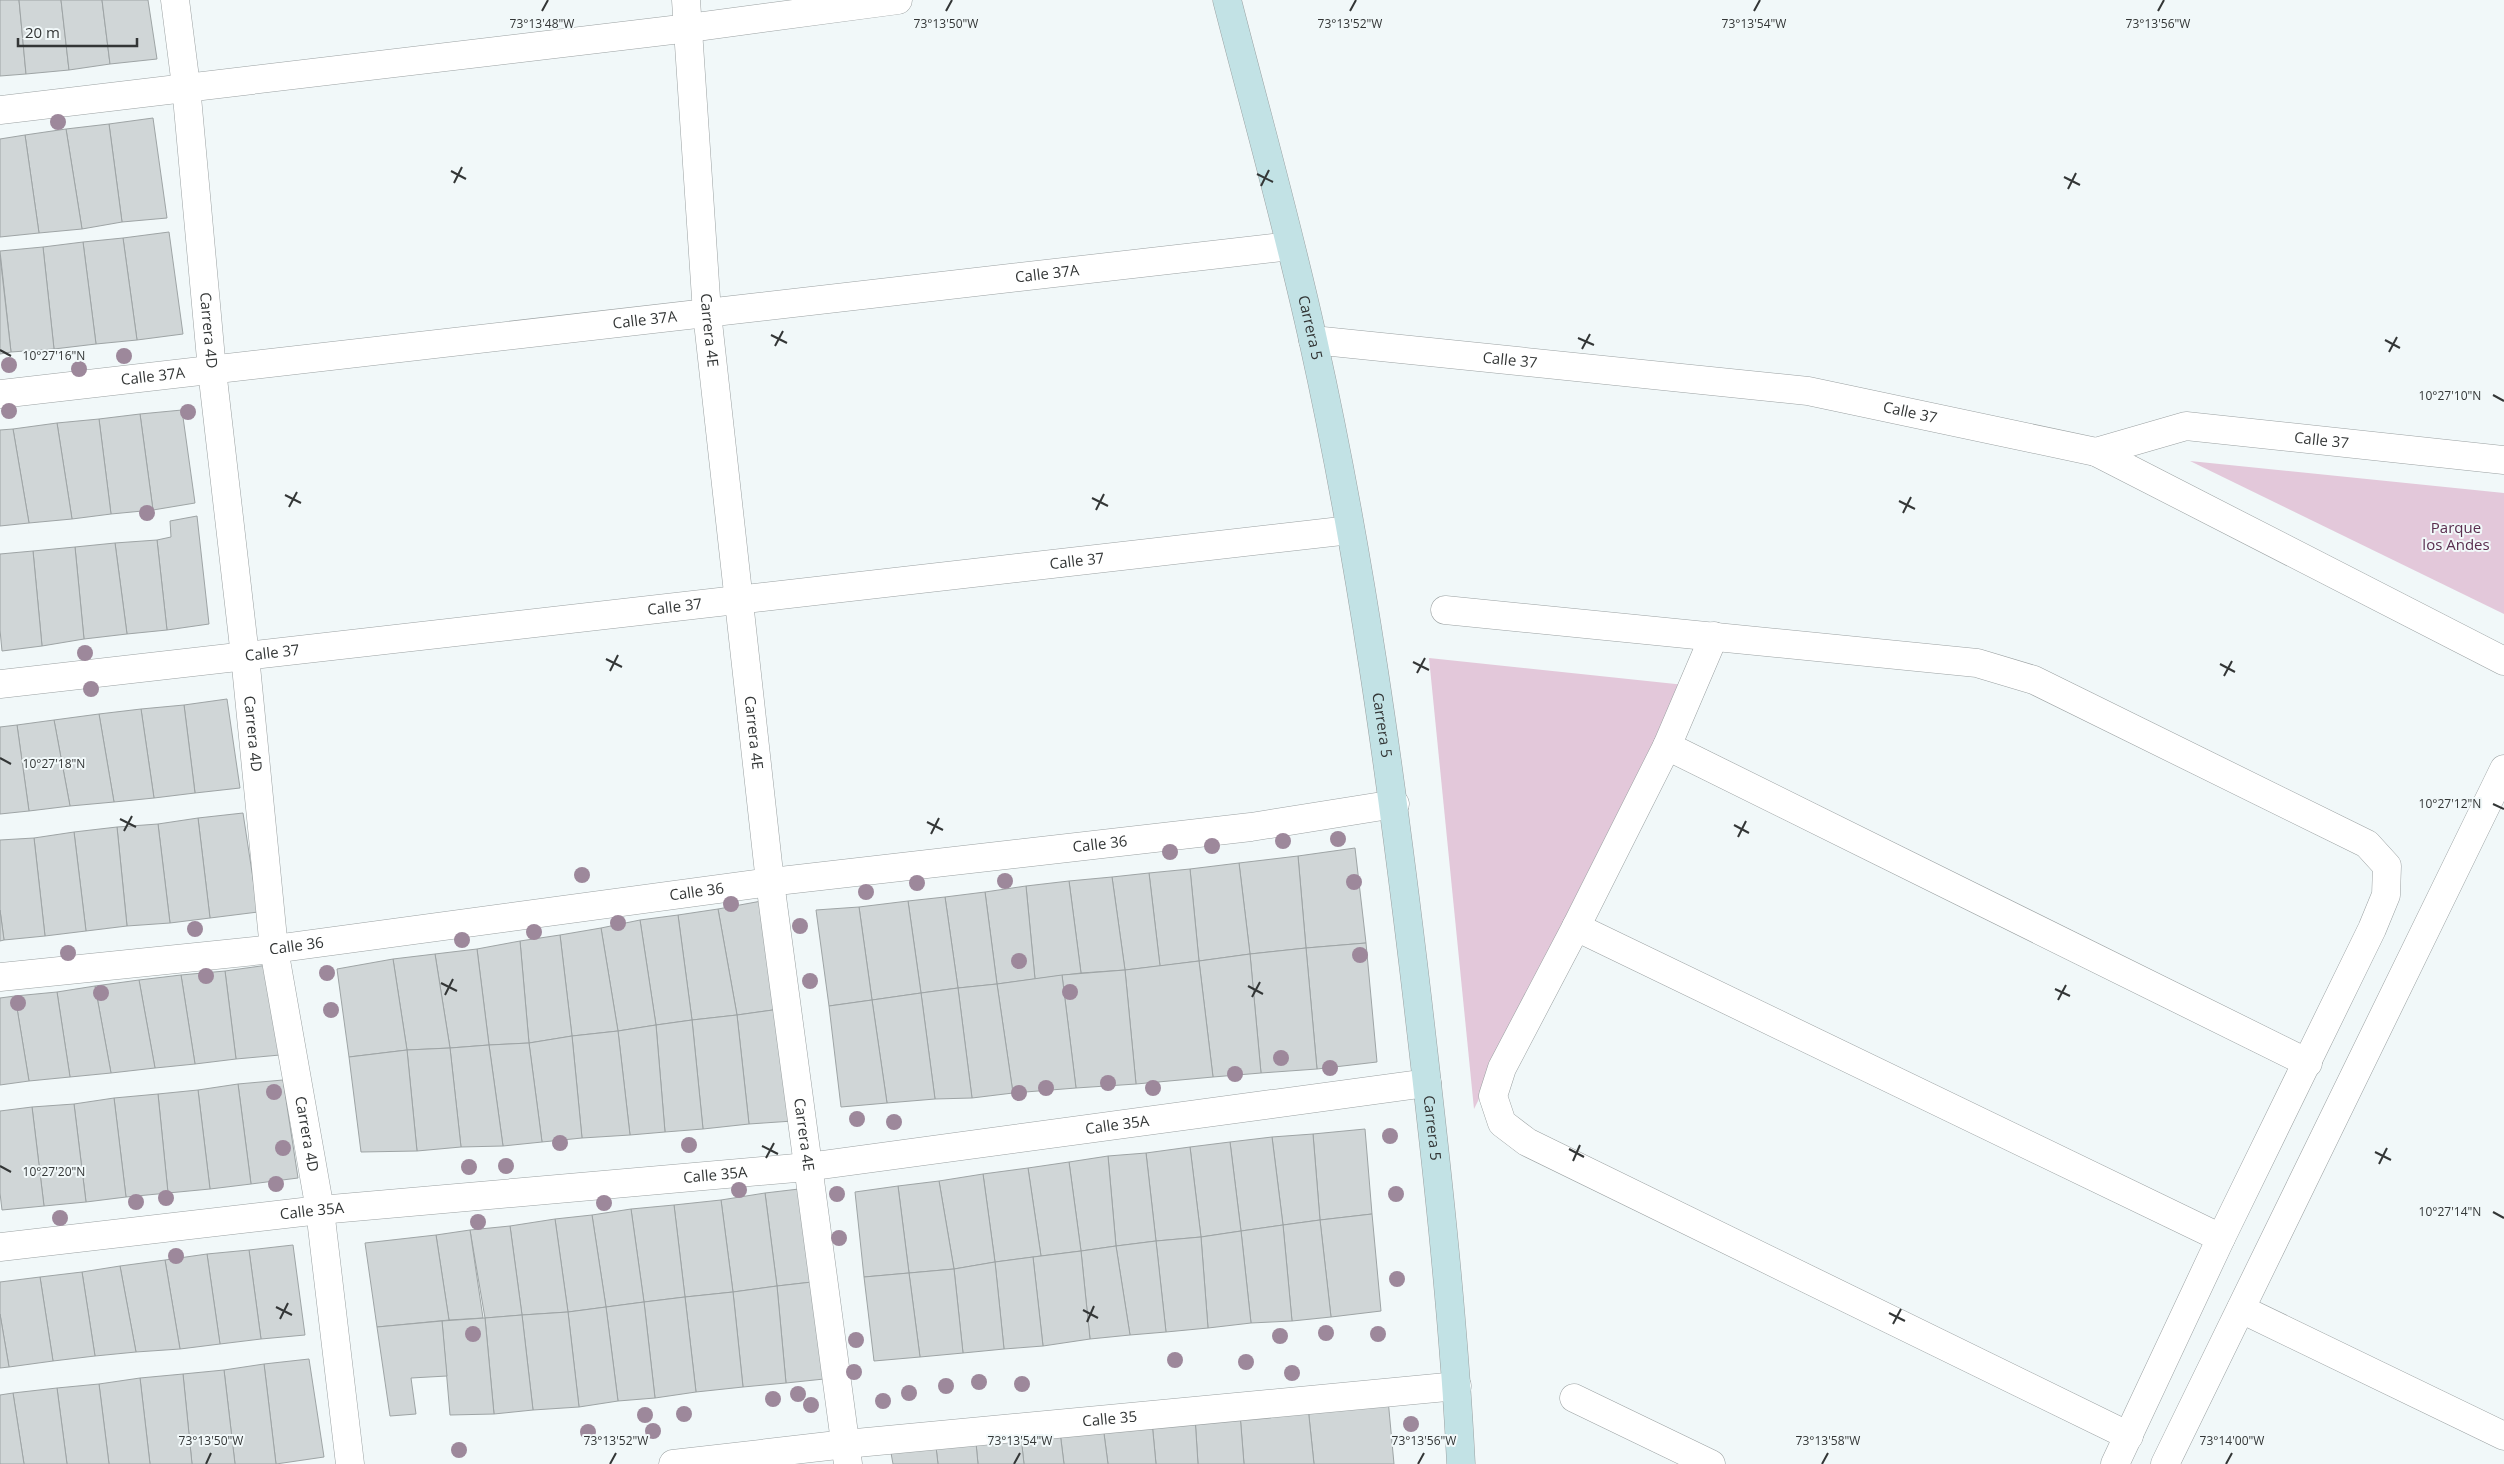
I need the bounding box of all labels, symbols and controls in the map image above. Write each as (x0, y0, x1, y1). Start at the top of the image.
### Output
scale bar (18, 15, 136, 47)
text: 73°13'48"W (510, 15, 574, 32)
text: 73°13'50"W (914, 15, 978, 32)
text: 73°13'52"W (1318, 15, 1382, 32)
text: 73°13'54"W (1722, 15, 1786, 32)
text: 73°13'56"W (2126, 15, 2190, 32)
text: 20 m (25, 22, 60, 42)
street label: Calle 37A (1014, 259, 1081, 286)
street label: Carrera 4D (196, 291, 223, 369)
street label: Carrera 4E (697, 293, 724, 368)
street label: Carrera 5 (1294, 293, 1328, 361)
street label: Calle 37A (612, 305, 678, 333)
text: 10°27'16"N (23, 347, 85, 364)
street label: Calle 37 (1482, 347, 1538, 372)
street label: Calle 37A (120, 362, 187, 389)
text: 10°27'10"N (2419, 387, 2481, 404)
street label: Calle 37 (1881, 396, 1939, 427)
street label: Calle 37 (2293, 427, 2350, 452)
park label: Parque los Andes (2422, 517, 2490, 554)
street label: Calle 37 (1048, 547, 1105, 573)
street label: Calle 37 (646, 593, 703, 619)
street label: Calle 37 (244, 639, 301, 665)
street label: Carrera 5 (1368, 691, 1397, 759)
street label: Carrera 4D (240, 695, 267, 773)
street label: Carrera 4E (740, 695, 768, 770)
text: 10°27'18"N (23, 755, 85, 772)
text: 10°27'12"N (2419, 795, 2481, 812)
street label: Calle 36 (1071, 830, 1128, 856)
street label: Calle 36 (668, 877, 725, 904)
street label: Calle 36 (268, 931, 325, 958)
street label: Carrera 4D (291, 1094, 324, 1173)
street label: Carrera 5 (1419, 1094, 1447, 1161)
street label: Carrera 4E (790, 1097, 820, 1172)
street label: Calle 35A (1084, 1110, 1151, 1138)
street label: Calle 35A (682, 1161, 749, 1187)
text: 10°27'20"N (23, 1163, 85, 1180)
street label: Calle 35A (279, 1197, 345, 1224)
text: 10°27'14"N (2419, 1203, 2481, 1220)
street label: Calle 35 (1081, 1405, 1138, 1431)
text: 73°13'50"W (179, 1432, 243, 1449)
text: 73°13'52"W (584, 1432, 648, 1449)
text: 73°13'54"W (988, 1432, 1052, 1449)
text: 73°13'56"W (1392, 1432, 1456, 1449)
text: 73°13'58"W (1796, 1432, 1860, 1449)
text: 73°14'00"W (2200, 1432, 2264, 1449)

